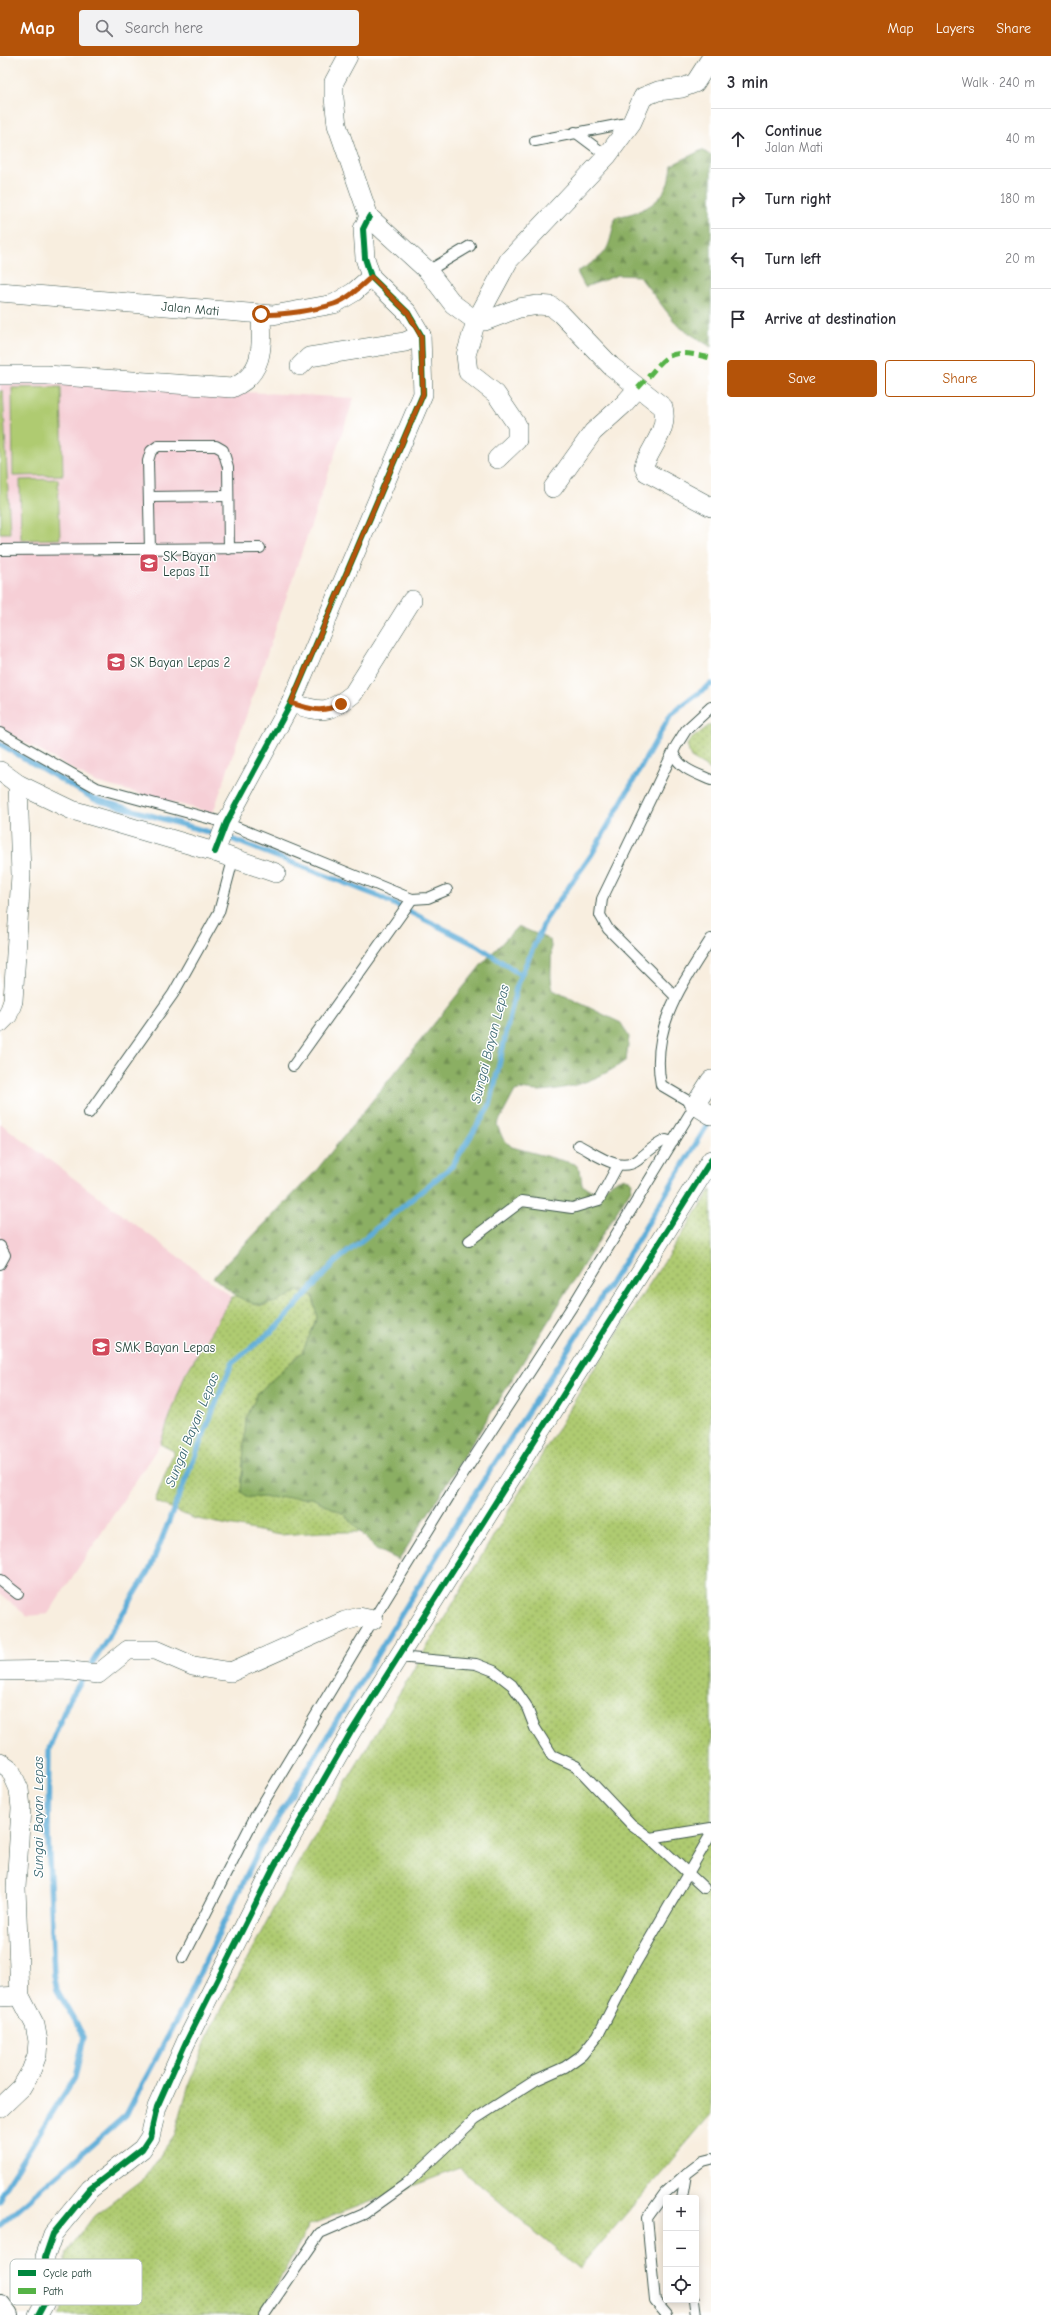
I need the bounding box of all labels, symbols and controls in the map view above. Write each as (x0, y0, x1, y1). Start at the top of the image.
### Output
search box (79, 10, 359, 46)
text: Map (20, 17, 55, 39)
icon: search (93, 17, 115, 39)
text: Search here (125, 19, 203, 37)
text: Map (887, 20, 914, 37)
text: Layers (936, 20, 974, 37)
text: Share (996, 20, 1031, 37)
text: 3 min (727, 73, 768, 92)
text: Walk · 240 m (962, 75, 1035, 90)
text: Continue (765, 122, 822, 140)
icon: ahead (727, 128, 749, 150)
text: 40 m (1006, 131, 1035, 146)
text: Jalan Mati (765, 140, 823, 155)
icon: right (727, 188, 749, 210)
text: Turn right (765, 190, 831, 208)
text: 180 m (1000, 191, 1035, 206)
icon: left (727, 248, 749, 270)
text: Turn left (765, 250, 821, 268)
text: 20 m (1005, 251, 1035, 266)
street label: Jalan Mati (161, 298, 220, 318)
route start (252, 305, 270, 323)
icon: arrive (727, 308, 749, 330)
text: Arrive at destination (765, 310, 896, 328)
button: Save (727, 360, 877, 397)
button: Share (885, 360, 1035, 397)
place label: SK Bayan Lepas II (163, 549, 216, 579)
school or university icon: SK Bayan Lepas II (138, 552, 160, 574)
school or university icon: SK Bayan Lepas 2 (105, 651, 127, 673)
place label: SK Bayan Lepas 2 (130, 655, 231, 670)
route end (332, 695, 350, 713)
water label: Sungai Bayan Lepas (467, 983, 513, 1105)
school or university icon: SMK Bayan Lepas (90, 1336, 112, 1358)
place label: SMK Bayan Lepas (115, 1340, 215, 1355)
water label: Sungai Bayan Lepas (161, 1370, 223, 1489)
water label: Sungai Bayan Lepas (30, 1756, 47, 1878)
map controls (663, 2195, 699, 2303)
button: + (663, 2195, 699, 2231)
button: − (663, 2231, 699, 2267)
legend (10, 2259, 142, 2305)
text: Cycle path (43, 2267, 92, 2280)
button: locate (663, 2267, 699, 2303)
text: Path (43, 2285, 64, 2298)

